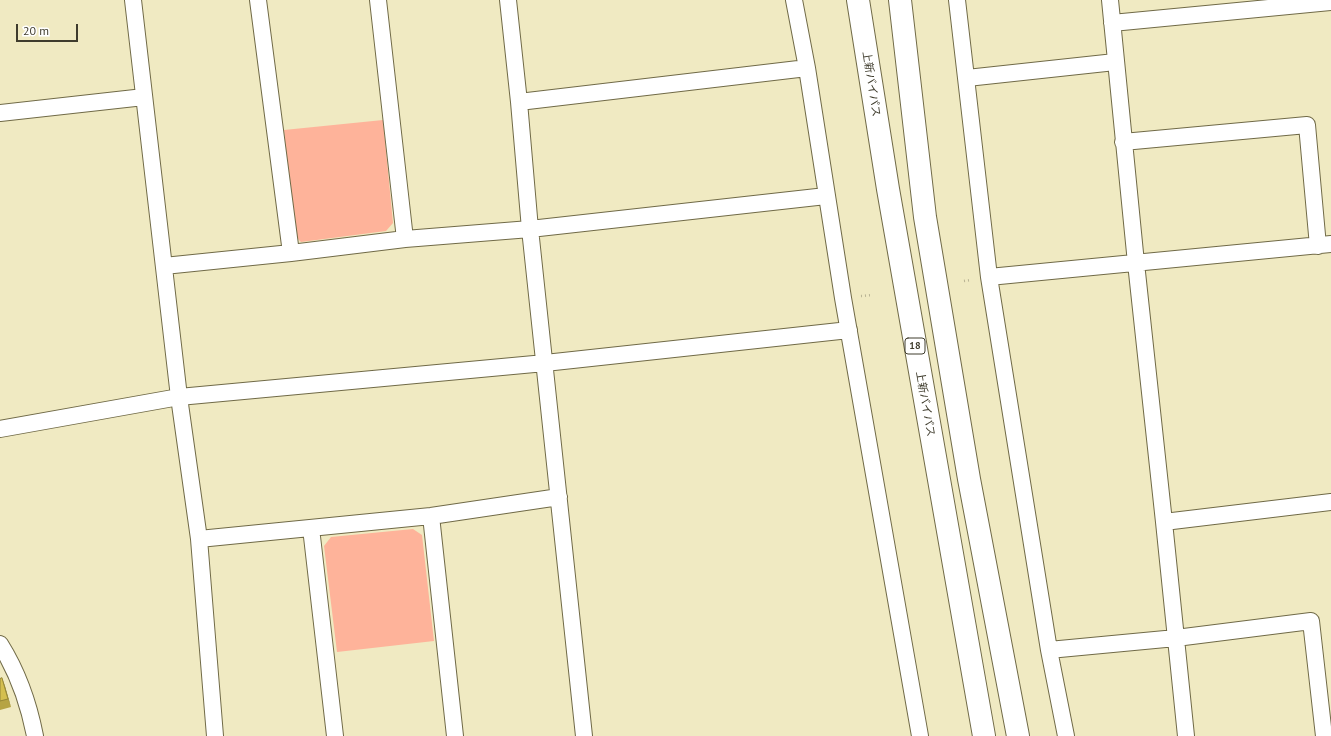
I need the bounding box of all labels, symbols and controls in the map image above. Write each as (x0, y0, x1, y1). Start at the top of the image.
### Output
scale bar (18, 16, 80, 42)
text: 20 m (23, 23, 49, 38)
street label: 上新バイパス (859, 50, 883, 118)
road number: 18 (905, 338, 925, 354)
street label: 上新バイパス (913, 370, 937, 438)

